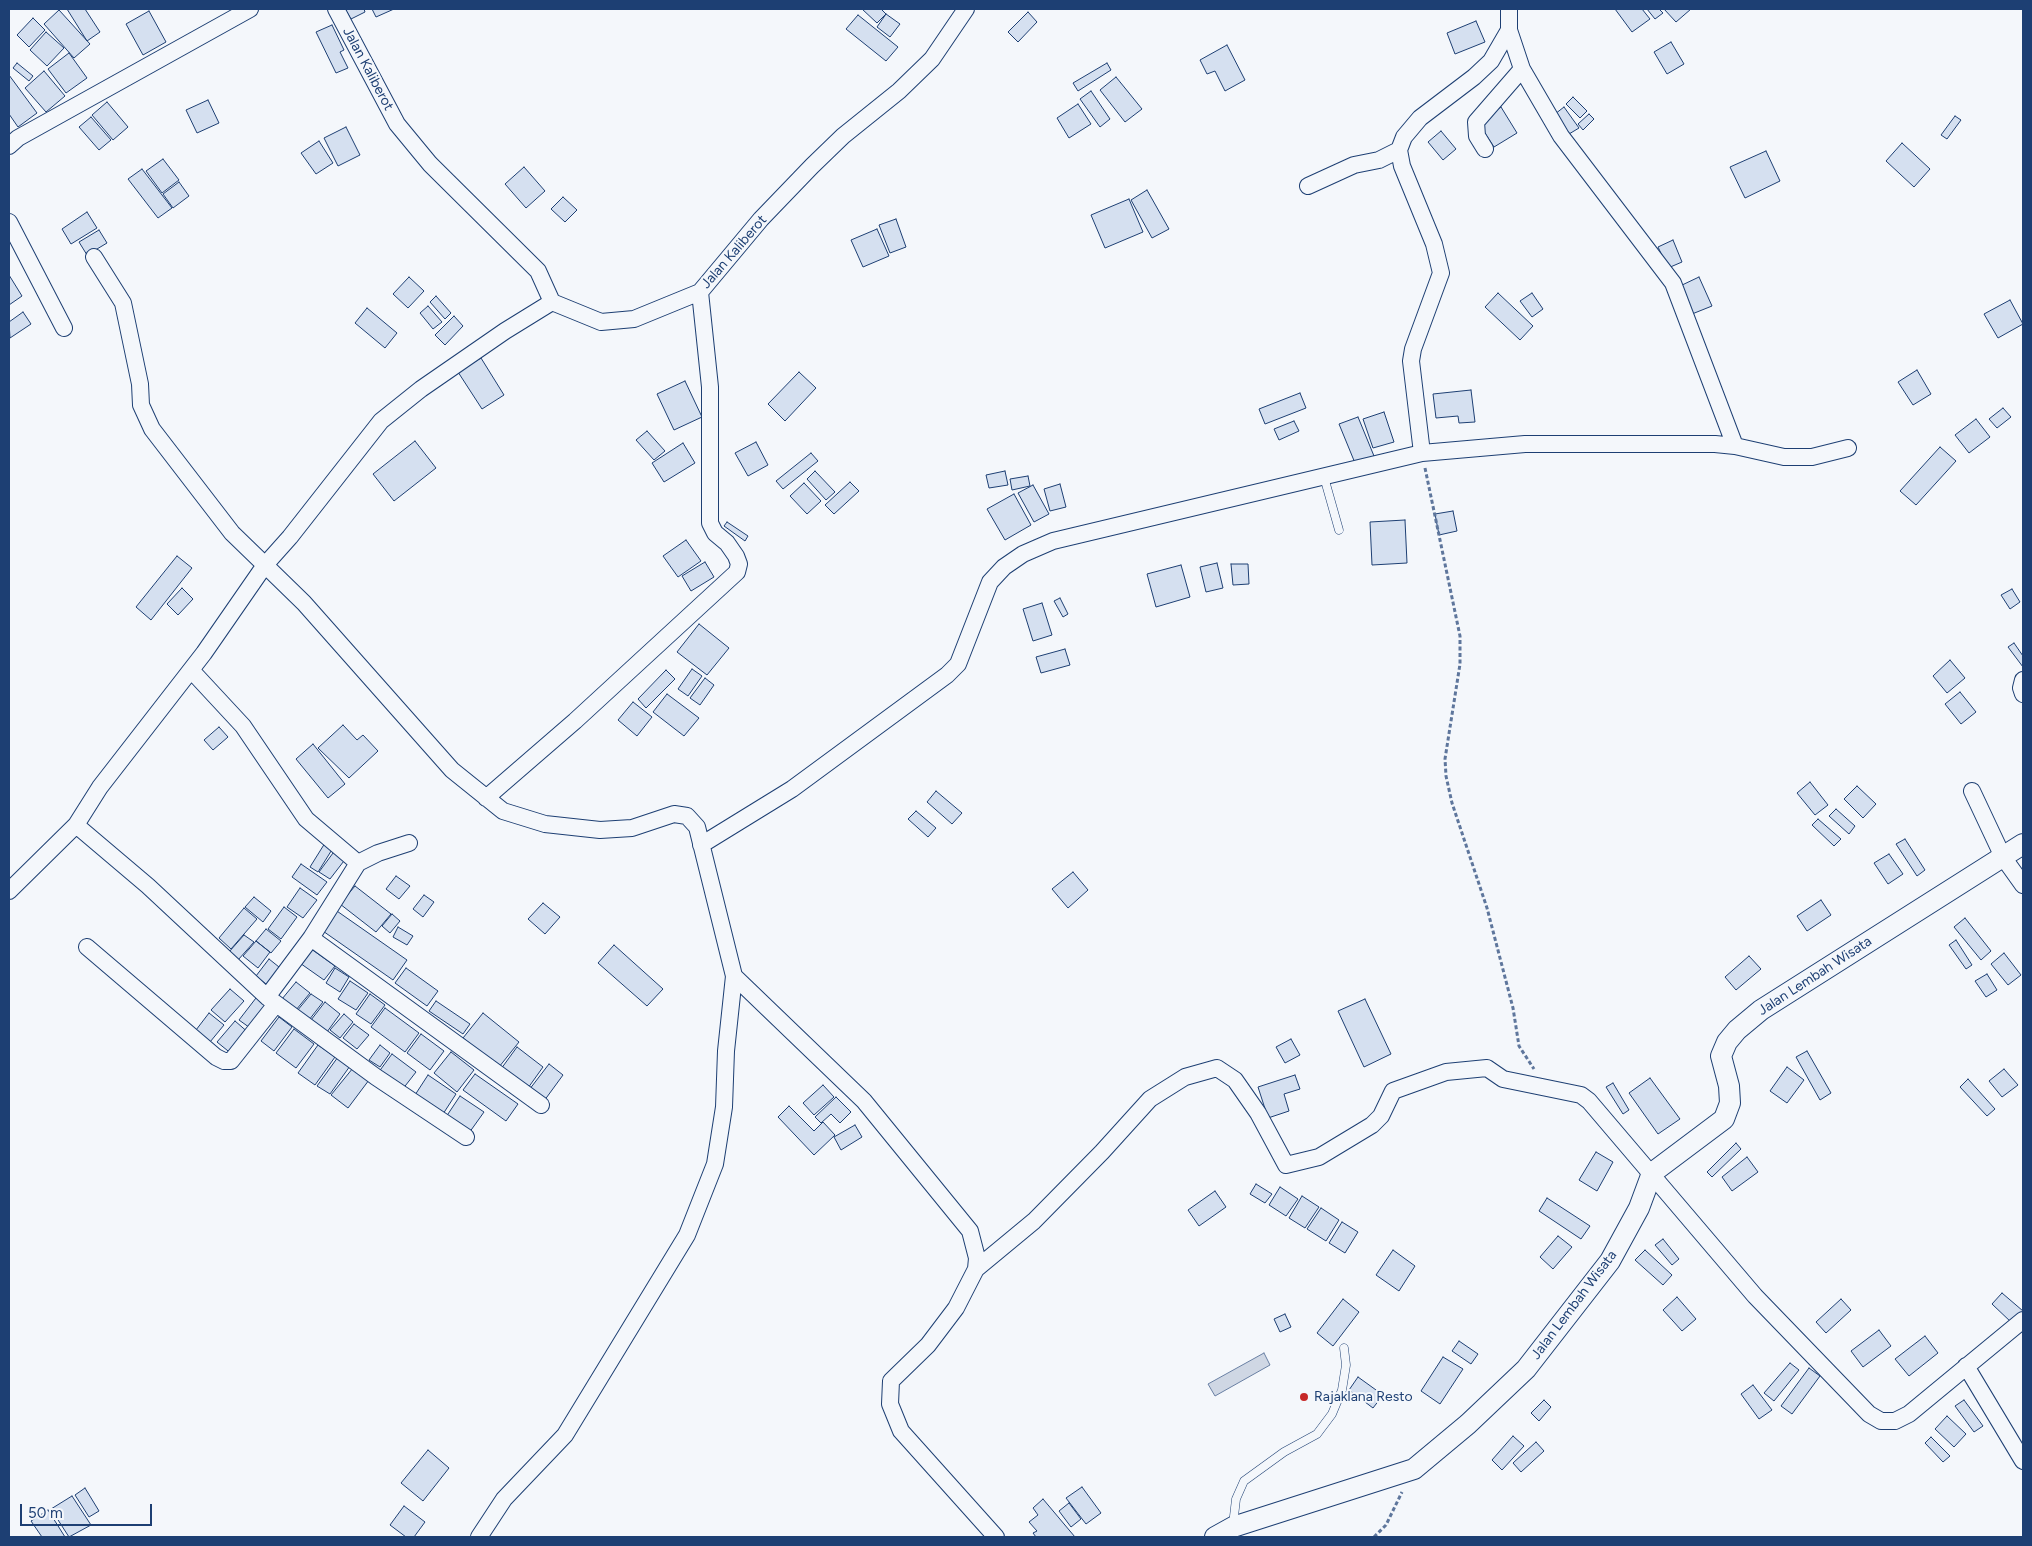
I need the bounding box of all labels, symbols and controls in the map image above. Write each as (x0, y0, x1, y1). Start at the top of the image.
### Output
street label: Jalan Kaliberot (339, 25, 397, 113)
street label: Jalan Kaliberot (698, 212, 770, 292)
street label: Jalan Lembah Wisata (1755, 933, 1875, 1019)
street label: Jalan Lembah Wisata (1528, 1247, 1620, 1363)
place label: Rajaklana Resto (1314, 1389, 1413, 1405)
marker: Rajaklana Resto (1298, 1391, 1310, 1403)
scale bar (22, 1494, 155, 1526)
text: 50 m (28, 1504, 63, 1522)

